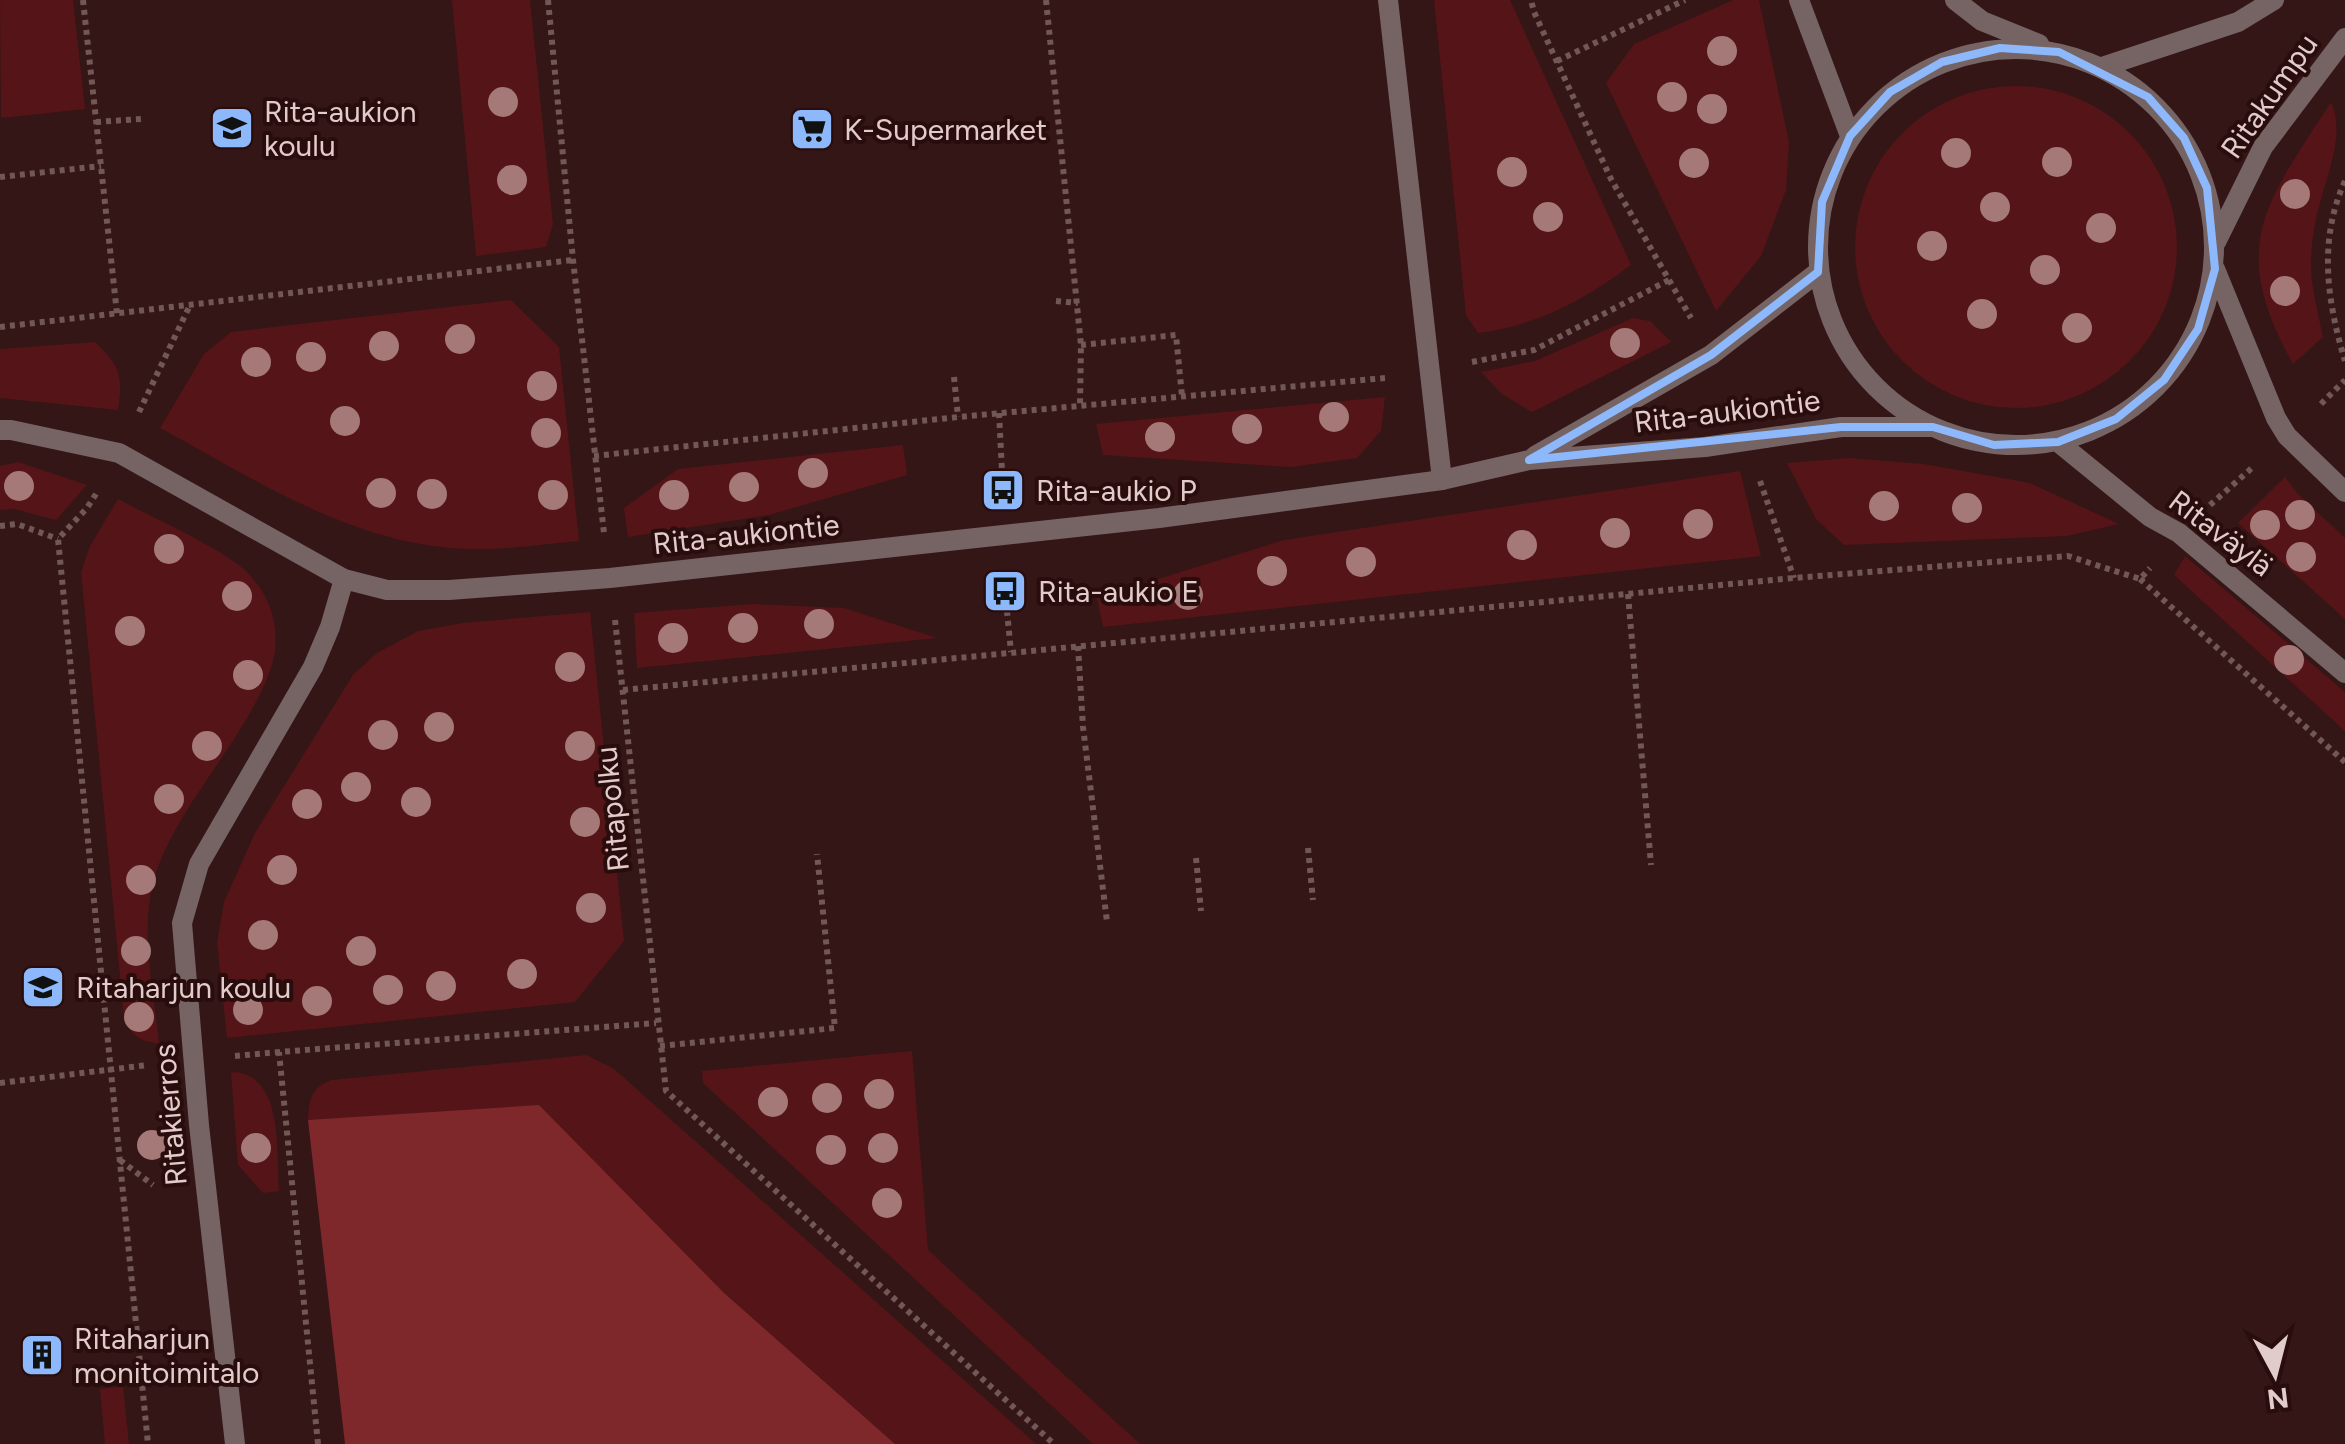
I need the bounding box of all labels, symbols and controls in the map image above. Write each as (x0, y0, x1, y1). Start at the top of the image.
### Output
street label: Ritakumpu (2213, 27, 2325, 165)
place label: Rita-aukion koulu (264, 93, 417, 164)
school or university icon: Rita-aukion koulu (209, 105, 255, 151)
supermarket icon: K-Supermarket (789, 106, 835, 152)
place label: K-Supermarket (844, 111, 1047, 148)
street label: Rita-aukiontie (1632, 381, 1822, 441)
bus stop icon: Rita-aukio P (980, 467, 1026, 513)
place label: Rita-aukio P (1036, 472, 1197, 509)
street label: Ritaväylä (2162, 482, 2280, 584)
street label: Rita-aukiontie (651, 506, 841, 562)
bus stop icon: Rita-aukio E (982, 568, 1028, 614)
place label: Rita-aukio E (1038, 573, 1199, 610)
street label: Ritapolku (587, 745, 637, 873)
school or university icon: Ritaharjun koulu (20, 964, 66, 1010)
place label: Ritaharjun koulu (76, 969, 291, 1006)
street label: Ritakierros (145, 1043, 195, 1187)
place label: Ritaharjun monitoimitalo (74, 1320, 259, 1391)
north arrow (2225, 1324, 2325, 1424)
building icon: Ritaharjun monitoimitalo (19, 1332, 65, 1378)
text: N (2265, 1381, 2291, 1417)

